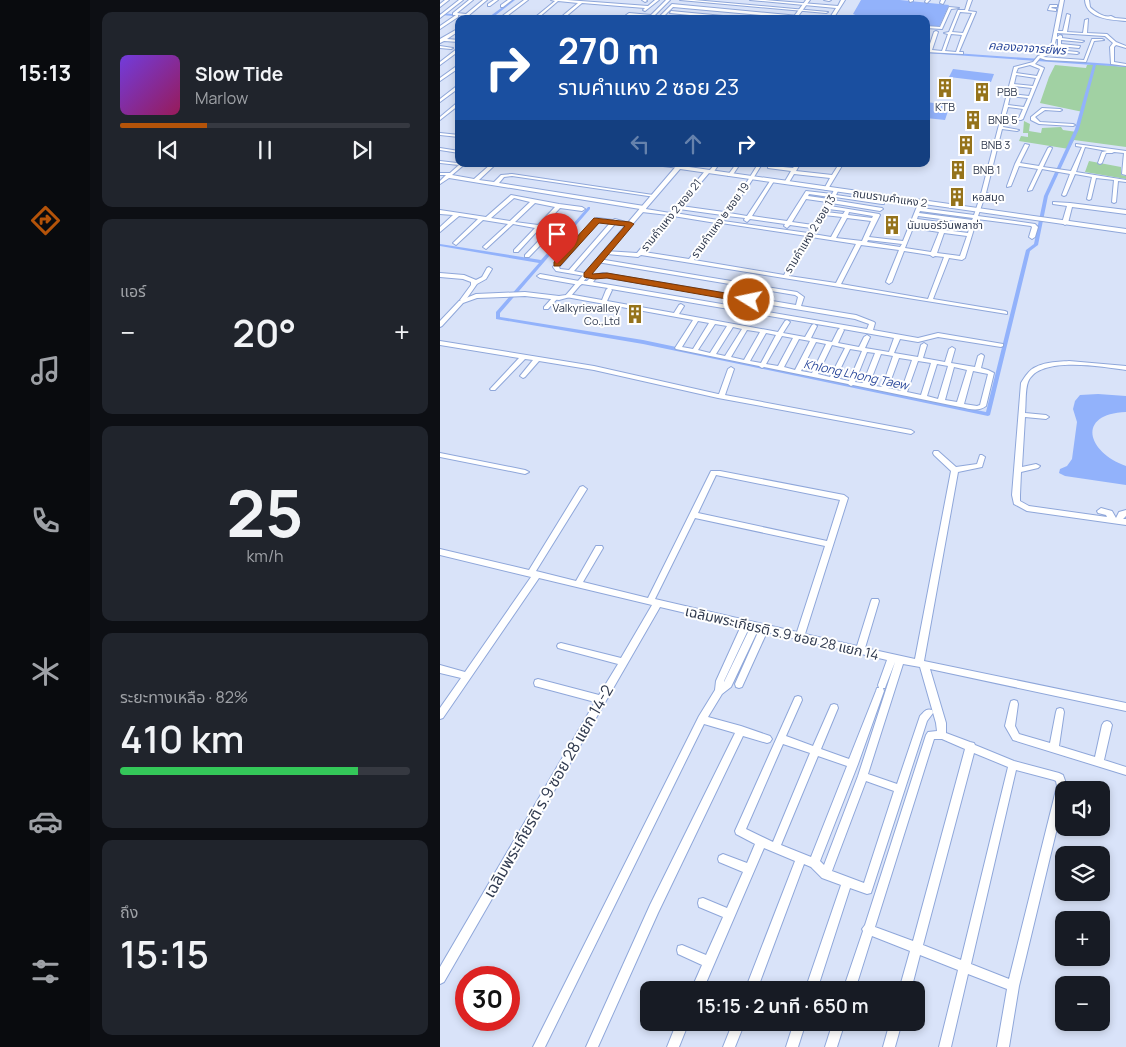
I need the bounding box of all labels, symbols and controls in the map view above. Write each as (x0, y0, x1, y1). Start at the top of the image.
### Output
text: 270 m (558, 27, 659, 75)
icon: right (475, 35, 540, 100)
water label: คลองอาจารย์พร (988, 36, 1068, 59)
text: 15:13 (19, 58, 71, 88)
text: Slow Tide (195, 61, 283, 87)
text: รามคำแหง 2 ซอย 23 (558, 72, 739, 102)
building icon: KTB (934, 77, 956, 99)
building icon: PBB (971, 81, 993, 103)
place label: PBB (997, 84, 1017, 99)
text: Marlow (195, 87, 248, 109)
place label: KTB (935, 99, 955, 114)
building icon: BNB 5 (962, 109, 984, 131)
place label: BNB 5 (988, 112, 1018, 127)
icon: left (626, 130, 654, 158)
icon: ahead (679, 130, 707, 158)
icon: right (732, 130, 760, 158)
building icon: BNB 3 (955, 134, 977, 156)
icon: previous (154, 136, 182, 164)
icon: pause (251, 136, 279, 164)
icon: next (348, 136, 376, 164)
place label: BNB 3 (981, 137, 1010, 152)
building icon: BNB 1 (947, 159, 969, 181)
place label: BNB 1 (973, 162, 1001, 177)
street label: รามคำแหง 2 ซอย 21 (637, 175, 704, 254)
street label: รามคำแหง ๒ ซอย 19 (687, 179, 752, 260)
street label: ถนนรามคำแหง 2 (852, 185, 928, 210)
building icon: หอสมุด (946, 186, 968, 208)
place label: หอสมุด (972, 189, 1005, 204)
street label: รามคำแหง 2 ซอย 13 (780, 192, 839, 276)
icon: directions (28, 203, 63, 238)
pin (536, 213, 578, 264)
building icon: นัมเบอร์วันพลาซ่า (881, 214, 903, 236)
place label: นัมเบอร์วันพลาซ่า (907, 217, 983, 232)
icon: arrive (543, 220, 571, 248)
position arrow (722, 273, 774, 325)
text: แอร์ (120, 280, 146, 302)
place label: Valkyrievalley Co.,Ltd (553, 300, 620, 328)
building icon: Valkyrievalley Co.,Ltd (624, 303, 646, 325)
text: 20° (233, 306, 296, 358)
text: − (120, 313, 135, 351)
text: + (394, 313, 410, 351)
icon: music (28, 353, 63, 388)
water label: Khlong Lhong Taew (802, 355, 912, 394)
text: 25 (227, 468, 303, 557)
icon: phone (28, 503, 63, 538)
text: km/h (246, 545, 284, 567)
street label: เฉลิมพระเกียรติ ร.9 ซอย 28 แยก 14 (683, 601, 881, 664)
icon: climate (28, 654, 63, 689)
street label: เฉลิมพระเกียรติ ร.9 ซอย 28 แยก 14-2 (478, 681, 618, 901)
text: ระยะทางเหลือ · 82% (120, 686, 248, 708)
text: 410 km (120, 712, 244, 764)
map controls (1055, 781, 1110, 1031)
button: sound (1055, 781, 1110, 836)
icon: car (28, 804, 63, 839)
button: layers (1055, 846, 1110, 901)
text: ถึง (120, 901, 138, 923)
button: + (1055, 911, 1110, 966)
text: 15:15 (120, 927, 209, 979)
icon: filters (28, 954, 63, 989)
speed limit sign: 30 (455, 966, 520, 1031)
button: − (1055, 976, 1110, 1031)
text: 15:15 · 2 นาที · 650 m (697, 993, 868, 1019)

